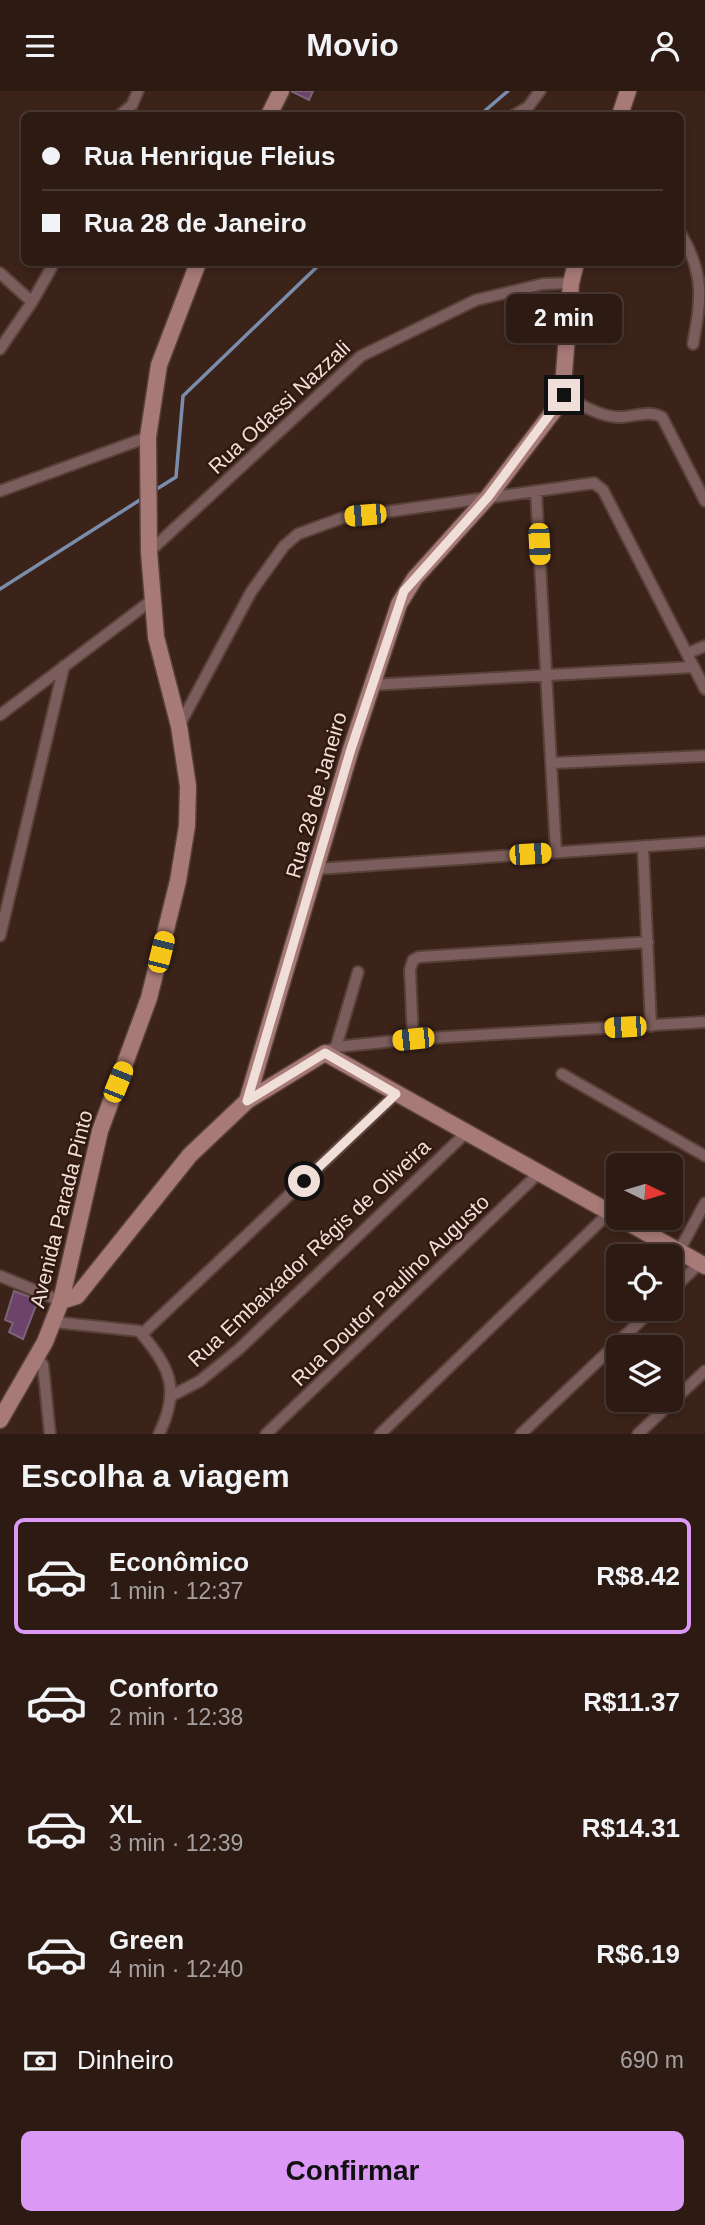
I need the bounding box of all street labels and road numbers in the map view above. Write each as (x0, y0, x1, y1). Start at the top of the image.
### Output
street label: Rua Odassi Nazzali (204, 336, 354, 478)
street label: Rua 28 de Janeiro (281, 709, 351, 881)
street label: Avenida Parada Pinto (25, 1108, 97, 1310)
street label: Rua Embaixador Régis de Oliveira (183, 1135, 435, 1371)
street label: Rua Doutor Paulino Augusto (287, 1190, 493, 1390)

